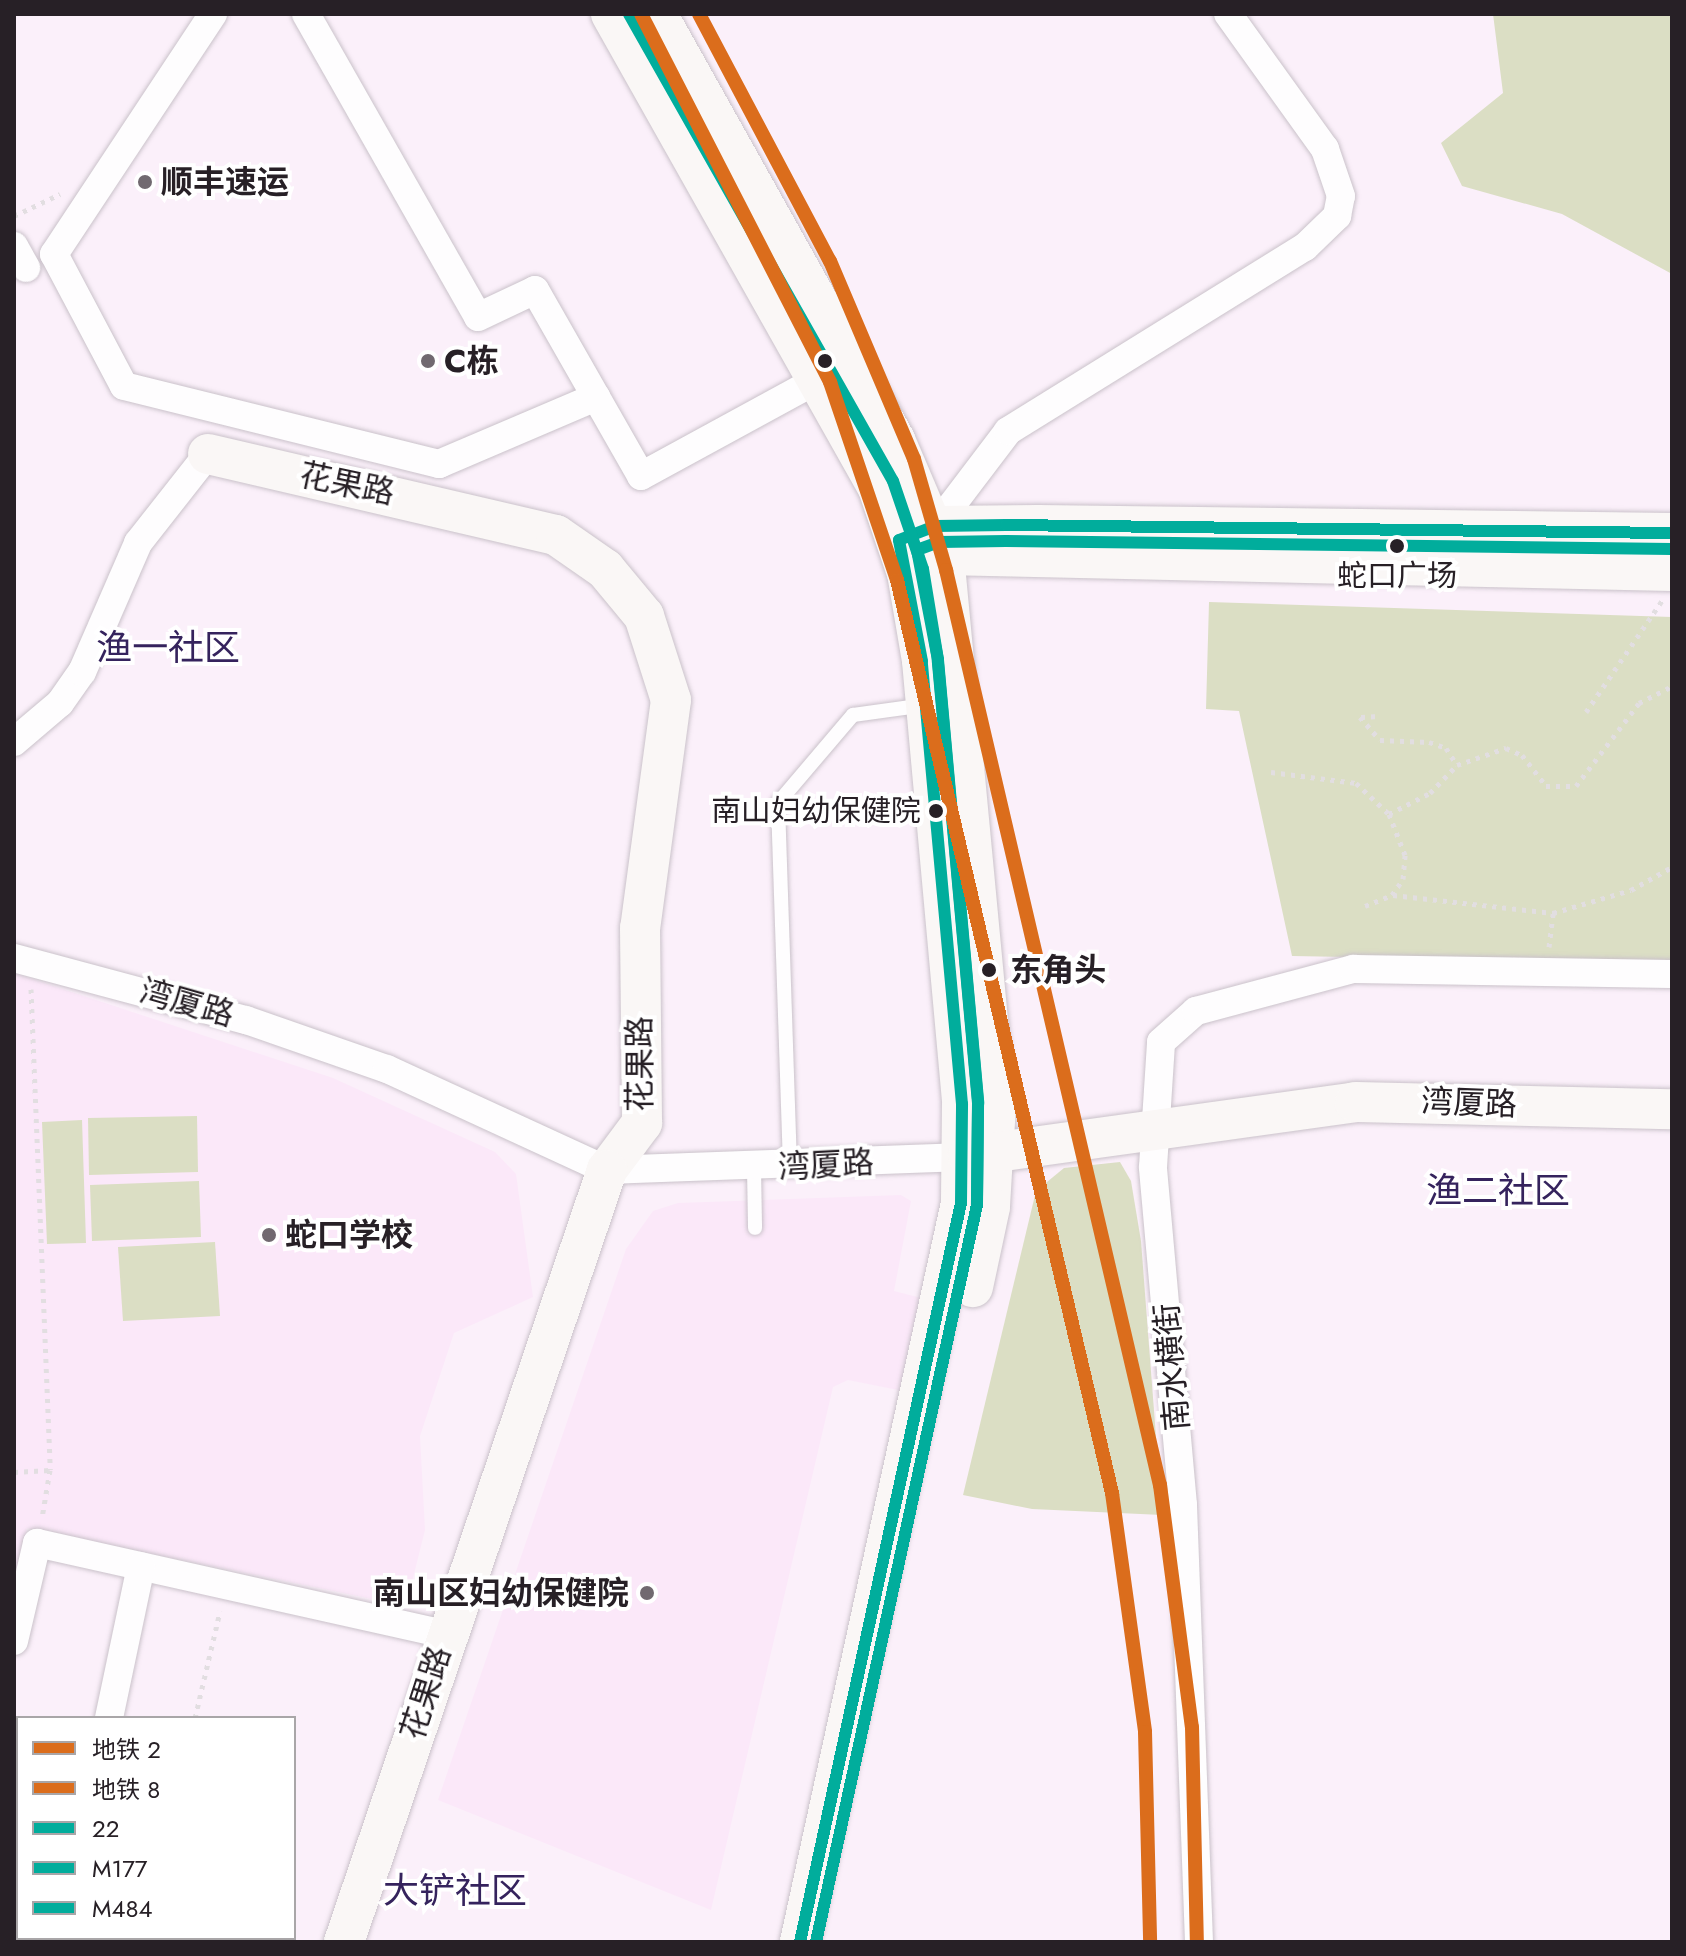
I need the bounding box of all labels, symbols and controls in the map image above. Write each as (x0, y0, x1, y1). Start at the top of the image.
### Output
place label: 顺丰速运 (161, 163, 289, 201)
marker: 顺丰速运 (136, 173, 154, 191)
place label: C栋 (444, 342, 498, 380)
marker: C栋 (419, 352, 437, 370)
unlabelled marker (817, 353, 833, 369)
street label: 花果路 (296, 455, 398, 513)
marker: 蛇口广场 (1389, 538, 1405, 554)
place label: 蛇口广场 (1337, 558, 1457, 594)
district label: 渔一社区 (96, 626, 240, 670)
place label: 南山妇幼保健院 (711, 793, 921, 829)
marker: 南山妇幼保健院 (928, 803, 944, 819)
place label: 东角头 (1010, 951, 1106, 989)
marker: 东角头 (975, 956, 1003, 984)
street label: 湾厦路 (136, 971, 238, 1035)
street label: 花果路 (621, 1016, 659, 1112)
street label: 湾厦路 (1420, 1082, 1518, 1124)
street label: 湾厦路 (777, 1143, 875, 1187)
district label: 渔二社区 (1426, 1169, 1570, 1213)
place label: 蛇口学校 (285, 1216, 413, 1254)
marker: 蛇口学校 (260, 1226, 278, 1244)
street label: 南水横街 (1147, 1302, 1197, 1432)
place label: 南山区妇幼保健院 (373, 1574, 629, 1612)
marker: 南山区妇幼保健院 (636, 1582, 658, 1604)
street label: 花果路 (393, 1641, 459, 1745)
legend (16, 1716, 296, 1940)
text: 地铁 2 (92, 1732, 161, 1767)
text: 地铁 8 (92, 1772, 160, 1807)
text: 22 (92, 1811, 119, 1846)
text: M177 (92, 1851, 147, 1886)
district label: 大铲社区 (383, 1869, 527, 1913)
text: M484 (92, 1891, 153, 1926)

